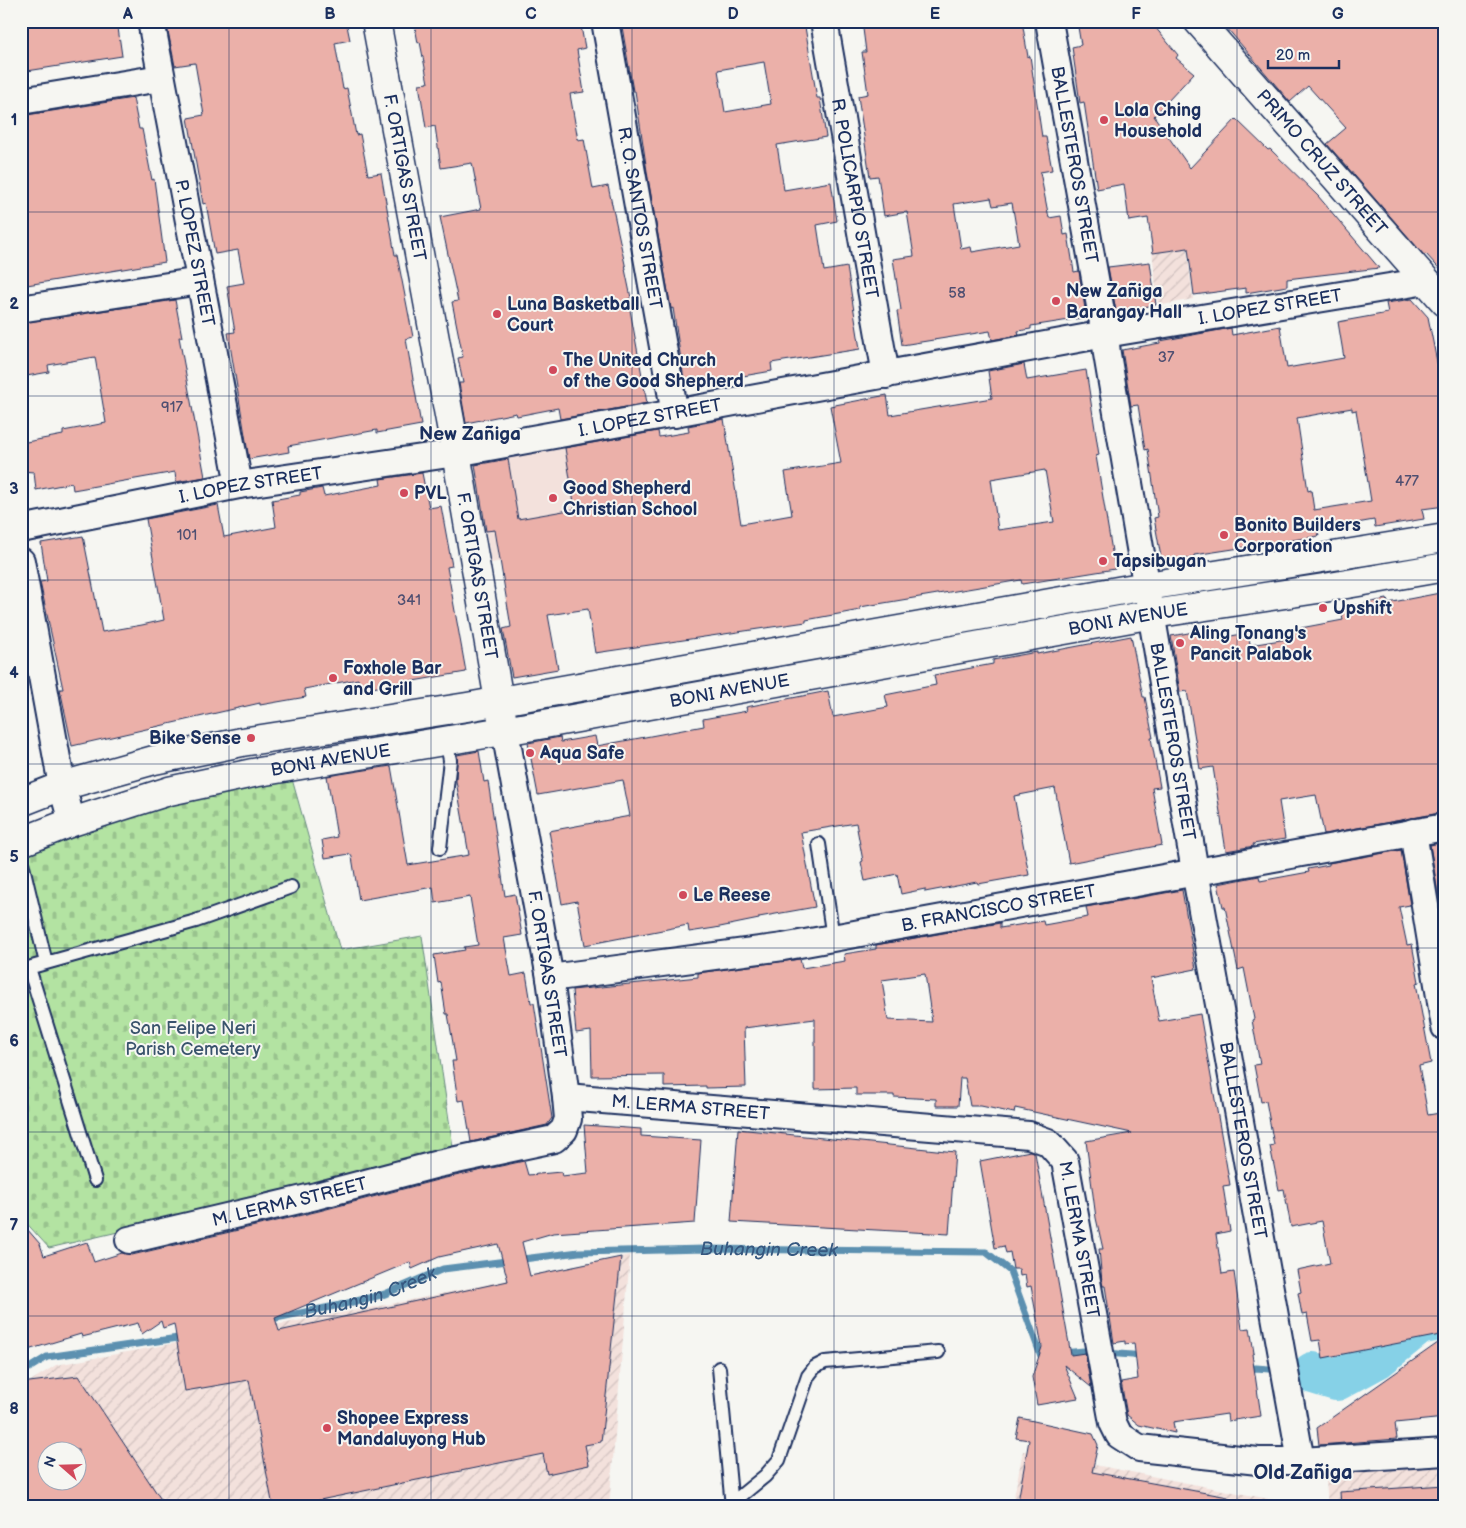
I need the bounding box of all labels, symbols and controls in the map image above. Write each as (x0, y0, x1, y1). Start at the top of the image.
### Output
text: A (122, 5, 133, 24)
text: B (324, 5, 336, 24)
text: C (525, 5, 537, 24)
text: D (727, 5, 739, 24)
text: E (930, 5, 940, 24)
text: F (1131, 5, 1141, 24)
text: G (1332, 5, 1344, 24)
scale bar (1268, 38, 1340, 70)
text: 20 m (1276, 46, 1310, 65)
street label: BALLESTEROS STREET (1047, 64, 1103, 265)
street label: PRIMO CRUZ STREET (1252, 85, 1392, 240)
street label: F. ORTIGAS STREET (379, 92, 431, 263)
street label: R. POLICARPIO STREET (827, 97, 883, 300)
place label: Lola Ching Household (1114, 100, 1202, 142)
text: 1 (11, 111, 17, 130)
marker: Lola Ching Household (1098, 114, 1110, 126)
street label: R. O. SANTOS STREET (614, 125, 667, 311)
street label: P. LOPEZ STREET (171, 178, 219, 328)
place label: New Zañiga Barangay Hall (1066, 281, 1182, 323)
house number: 58 (948, 284, 966, 303)
street label: I. LOPEZ STREET (1197, 285, 1344, 329)
place label: Luna Basketball Court (507, 294, 640, 336)
text: 2 (9, 295, 19, 314)
marker: New Zañiga Barangay Hall (1050, 295, 1062, 307)
marker: Luna Basketball Court (491, 308, 503, 320)
house number: 37 (1158, 348, 1175, 367)
place label: The United Church of the Good Shepherd (563, 350, 744, 392)
marker: The United Church of the Good Shepherd (547, 364, 559, 376)
street label: I. LOPEZ STREET (577, 394, 723, 441)
house number: 917 (161, 398, 184, 417)
district label: New Zañiga (419, 423, 521, 446)
street label: I. LOPEZ STREET (177, 462, 324, 507)
house number: 477 (1395, 472, 1420, 491)
place label: Good Shepherd Christian School (563, 478, 697, 520)
text: 3 (9, 480, 19, 499)
place label: PVL (414, 483, 447, 504)
marker: PVL (398, 487, 410, 499)
street label: F. ORTIGAS STREET (453, 491, 502, 661)
marker: Good Shepherd Christian School (547, 492, 559, 504)
place label: Bonito Builders Corporation (1234, 515, 1361, 557)
house number: 101 (177, 526, 197, 545)
marker: Bonito Builders Corporation (1218, 529, 1230, 541)
place label: Tapsibugan (1113, 551, 1206, 572)
marker: Tapsibugan (1097, 555, 1109, 567)
house number: 341 (397, 591, 421, 610)
street label: BONI AVENUE (1066, 598, 1189, 640)
place label: Upshift (1333, 598, 1392, 619)
marker: Upshift (1317, 602, 1329, 614)
place label: Aling Tonang's Pancit Palabok (1189, 623, 1312, 665)
marker: Aling Tonang's Pancit Palabok (1174, 637, 1186, 649)
street label: BALLESTEROS STREET (1146, 641, 1200, 842)
place label: Foxhole Bar and Grill (343, 658, 442, 700)
text: 4 (9, 664, 19, 683)
street label: BONI AVENUE (668, 669, 791, 712)
marker: Foxhole Bar and Grill (327, 672, 339, 684)
place label: Bike Sense (149, 728, 241, 749)
marker: Bike Sense (245, 732, 257, 744)
street label: BONI AVENUE (269, 740, 392, 780)
place label: Aqua Safe (539, 743, 624, 764)
marker: Aqua Safe (524, 747, 536, 759)
text: 5 (9, 848, 19, 867)
street label: B. FRANCISCO STREET (899, 880, 1098, 936)
place label: Le Reese (693, 885, 771, 906)
street label: F. ORTIGAS STREET (523, 889, 571, 1059)
marker: Le Reese (677, 889, 689, 901)
park label: San Felipe Neri Parish Cemetery (125, 1018, 262, 1060)
text: 6 (9, 1032, 19, 1051)
street label: BALLESTEROS STREET (1215, 1040, 1271, 1241)
street label: M. LERMA STREET (611, 1090, 771, 1124)
street label: M. LERMA STREET (1055, 1159, 1104, 1320)
street label: M. LERMA STREET (210, 1173, 369, 1231)
text: 7 (10, 1216, 19, 1235)
water label: Buhangin Creek (700, 1237, 838, 1262)
water label: Buhangin Creek (302, 1261, 441, 1323)
text: 8 (9, 1400, 19, 1419)
place label: Shopee Express Mandaluyong Hub (337, 1408, 486, 1450)
marker: Shopee Express Mandaluyong Hub (321, 1422, 333, 1434)
north arrow (38, 1440, 88, 1490)
text: N (40, 1454, 60, 1470)
district label: Old Zañiga (1253, 1461, 1353, 1485)

